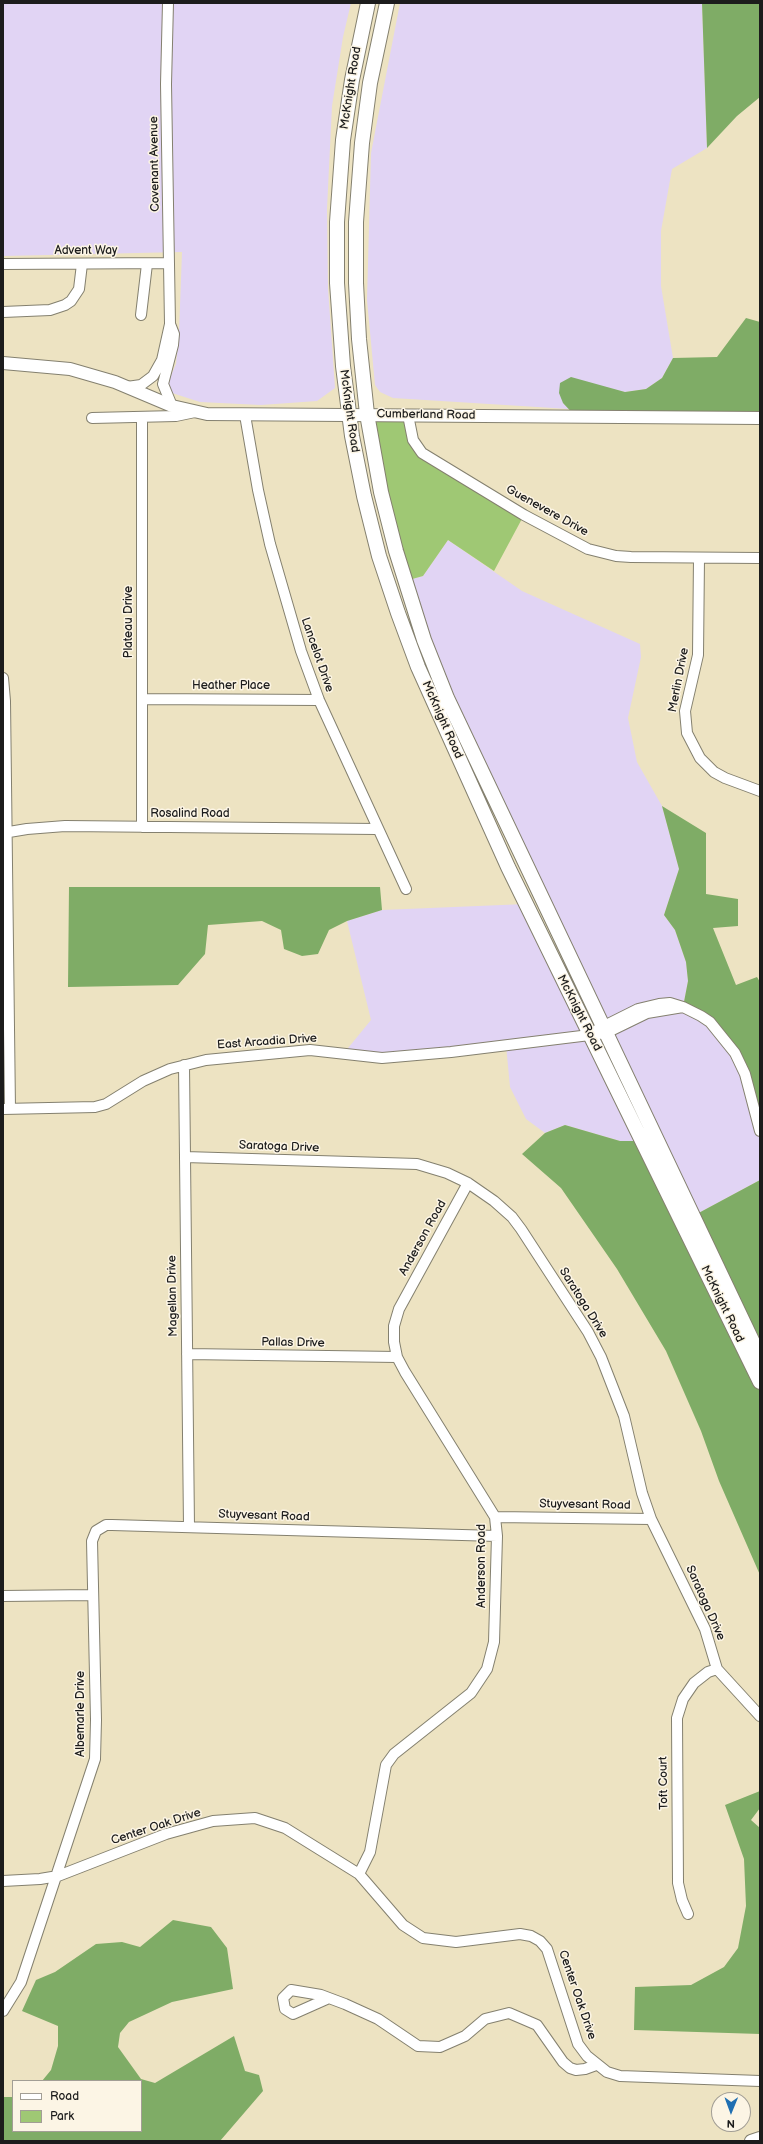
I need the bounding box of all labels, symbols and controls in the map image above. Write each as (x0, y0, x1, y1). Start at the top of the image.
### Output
street label: McKnight Road (337, 46, 365, 130)
street label: Covenant Avenue (147, 116, 163, 212)
street label: Advent Way (55, 244, 117, 258)
street label: McKnight Road (336, 369, 362, 453)
street label: Cumberland Road (377, 407, 475, 423)
street label: Guenevere Drive (503, 482, 591, 540)
street label: Plateau Drive (122, 586, 136, 658)
street label: Lancelot Drive (297, 616, 337, 694)
street label: Merlin Drive (666, 646, 692, 714)
street label: Heather Place (192, 679, 270, 693)
street label: McKnight Road (418, 679, 466, 761)
street label: Rosalind Road (150, 807, 230, 821)
street label: McKnight Road (554, 973, 604, 1053)
street label: East Arcadia Drive (217, 1031, 317, 1053)
street label: Saratoga Drive (239, 1138, 319, 1156)
street label: Anderson Road (396, 1198, 450, 1278)
street label: Magellan Drive (165, 1255, 181, 1337)
street label: McKnight Road (697, 1263, 747, 1345)
street label: Saratoga Drive (556, 1265, 610, 1341)
street label: Pallas Drive (261, 1335, 325, 1351)
street label: Stuyvesant Road (539, 1497, 631, 1513)
street label: Stuyvesant Road (218, 1507, 310, 1525)
street label: Anderson Road (475, 1524, 489, 1608)
street label: Saratoga Drive (682, 1563, 728, 1643)
street label: Albemarle Drive (74, 1671, 88, 1757)
street label: Toft Court (656, 1756, 672, 1810)
street label: Center Oak Drive (109, 1806, 203, 1848)
street label: Center Oak Drive (555, 1948, 599, 2042)
legend (12, 2080, 142, 2132)
text: Road (50, 2089, 79, 2104)
north arrow (711, 2092, 751, 2132)
text: Park (50, 2109, 74, 2124)
text: N (727, 2117, 735, 2130)

